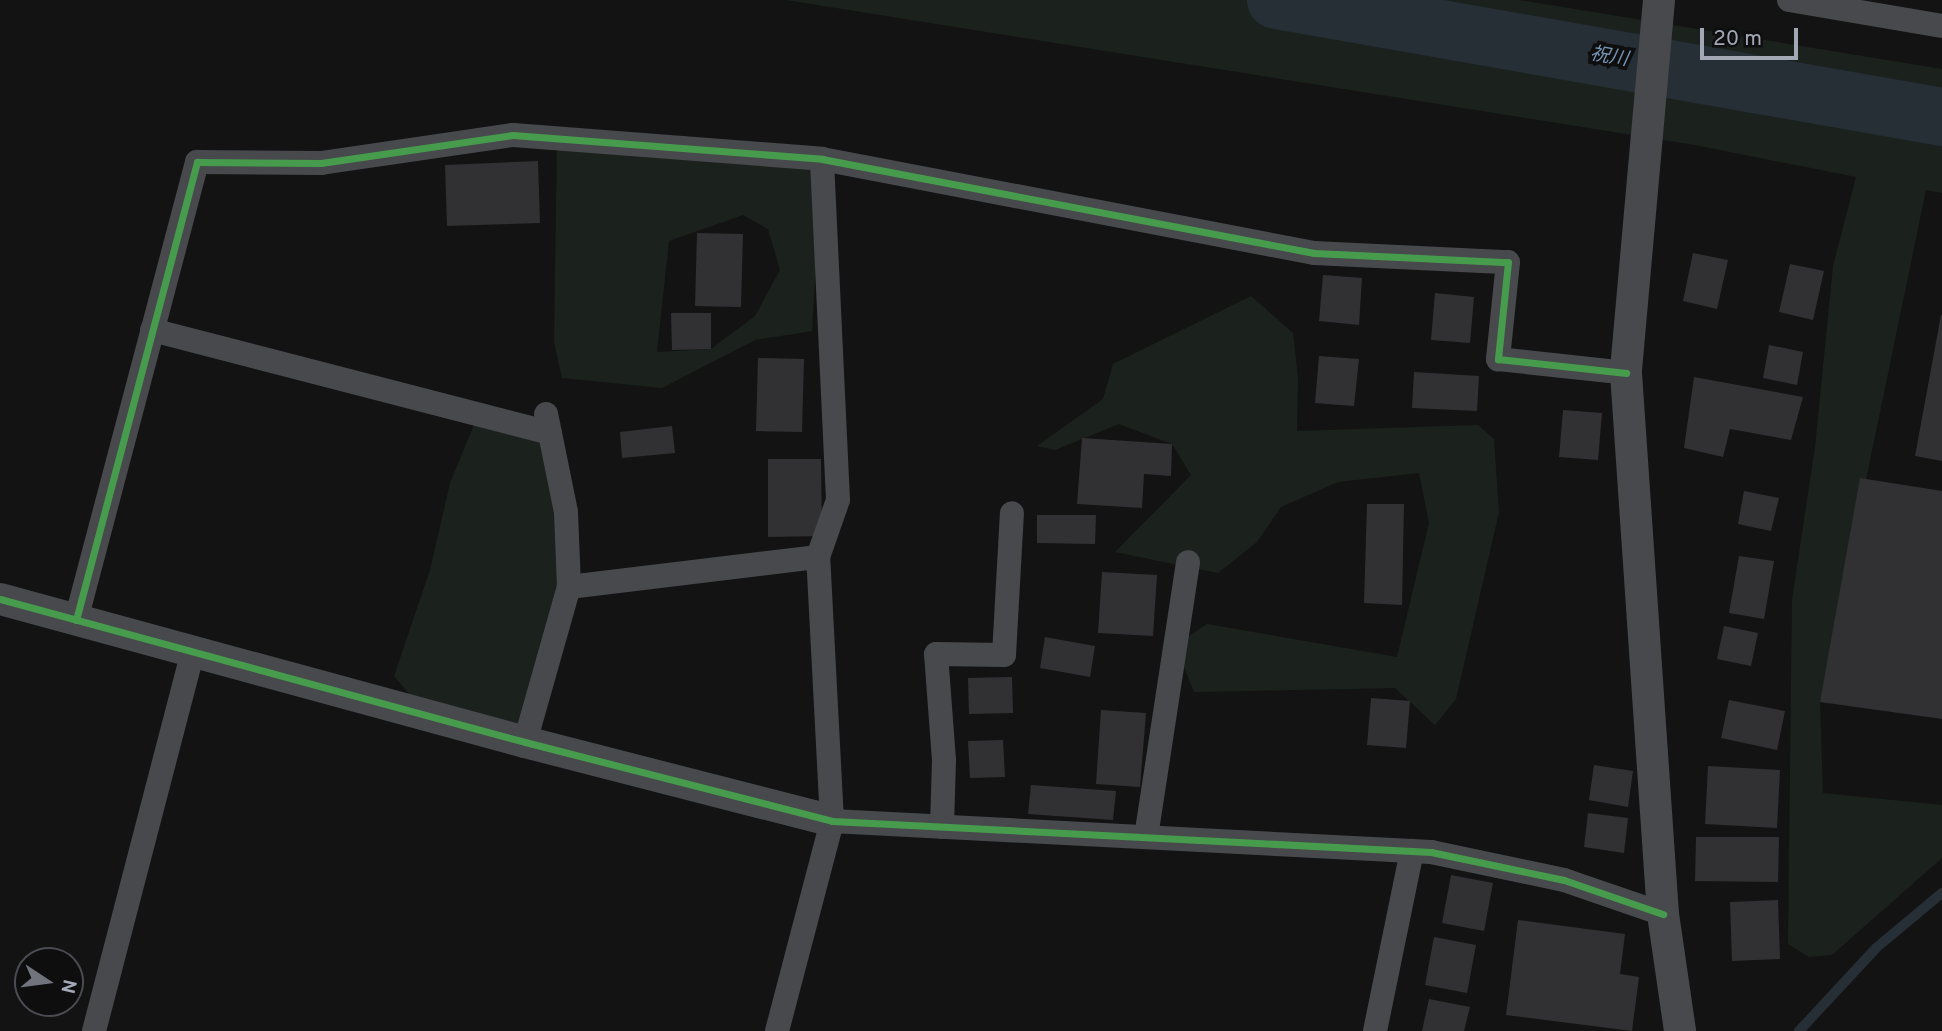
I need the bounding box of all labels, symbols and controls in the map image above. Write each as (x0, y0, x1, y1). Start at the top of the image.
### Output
scale bar (1704, 14, 1802, 58)
text: 20 m (1713, 26, 1762, 53)
water label: 祝川 (1588, 43, 1630, 73)
north arrow (14, 947, 84, 1017)
text: N (54, 977, 81, 996)

